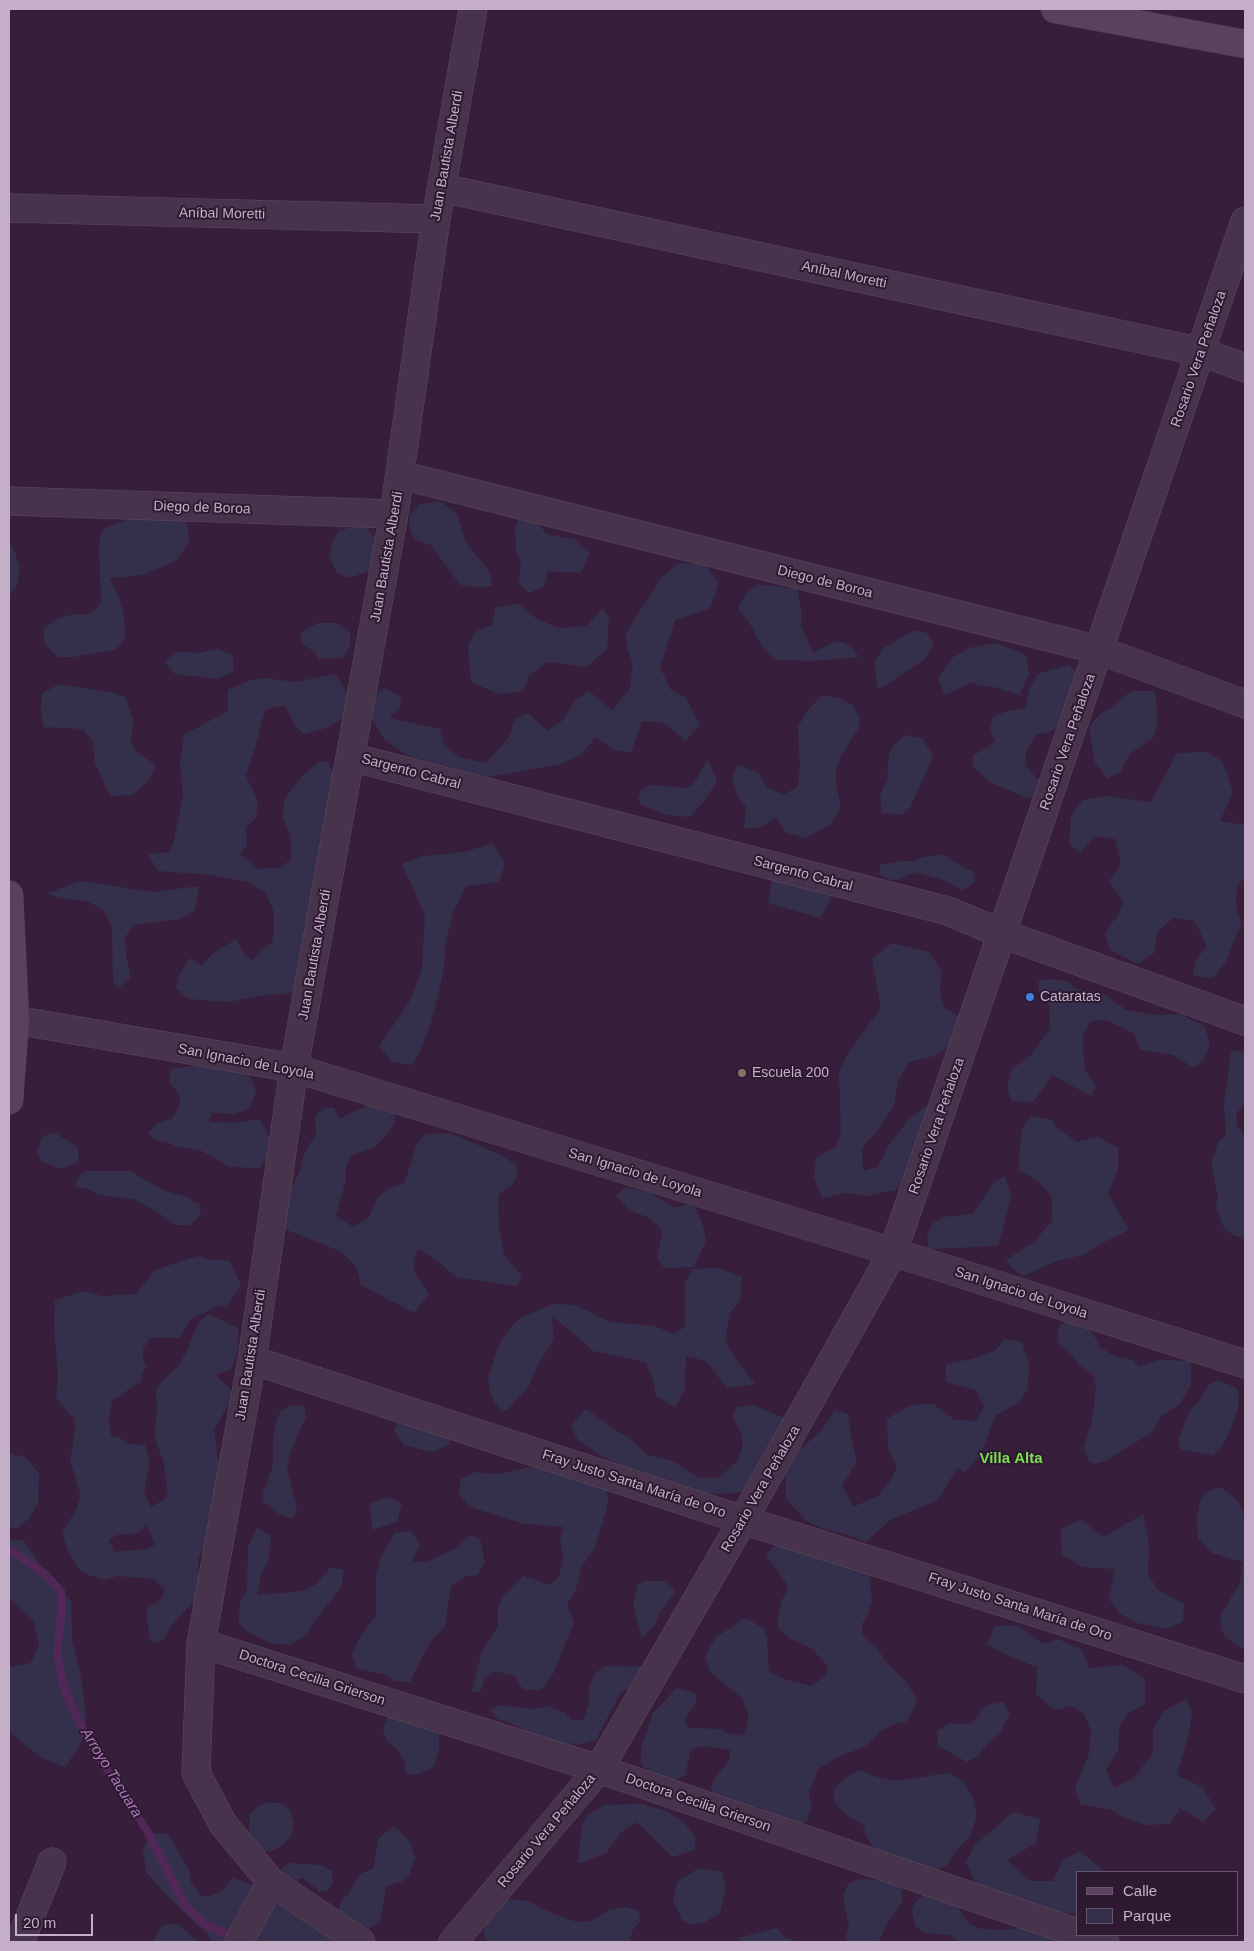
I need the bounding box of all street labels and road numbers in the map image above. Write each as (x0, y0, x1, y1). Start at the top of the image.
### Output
street label: Juan Bautista Alberdi (427, 89, 467, 223)
street label: Aníbal Moretti (179, 205, 265, 223)
street label: Aníbal Moretti (800, 258, 888, 292)
street label: Rosario Vera Peñaloza (1168, 289, 1230, 429)
street label: Juan Bautista Alberdi (367, 490, 407, 624)
street label: Diego de Boroa (153, 498, 251, 518)
street label: Diego de Boroa (776, 562, 874, 602)
street label: Rosario Vera Peñaloza (1037, 672, 1099, 812)
street label: Sargento Cabral (360, 751, 462, 793)
street label: Sargento Cabral (752, 853, 854, 895)
street label: Juan Bautista Alberdi (295, 888, 335, 1022)
street label: San Ignacio de Loyola (176, 1041, 316, 1083)
street label: Rosario Vera Peñaloza (906, 1056, 968, 1196)
street label: San Ignacio de Loyola (566, 1145, 704, 1201)
street label: San Ignacio de Loyola (953, 1264, 1089, 1322)
street label: Juan Bautista Alberdi (232, 1288, 270, 1422)
street label: Rosario Vera Peñaloza (718, 1423, 804, 1555)
street label: Fray Justo Santa María de Oro (540, 1446, 728, 1522)
street label: Fray Justo Santa María de Oro (926, 1569, 1114, 1645)
street label: Doctora Cecilia Grierson (237, 1646, 387, 1710)
street label: Doctora Cecilia Grierson (623, 1770, 773, 1836)
street label: Rosario Vera Peñaloza (495, 1771, 599, 1891)

